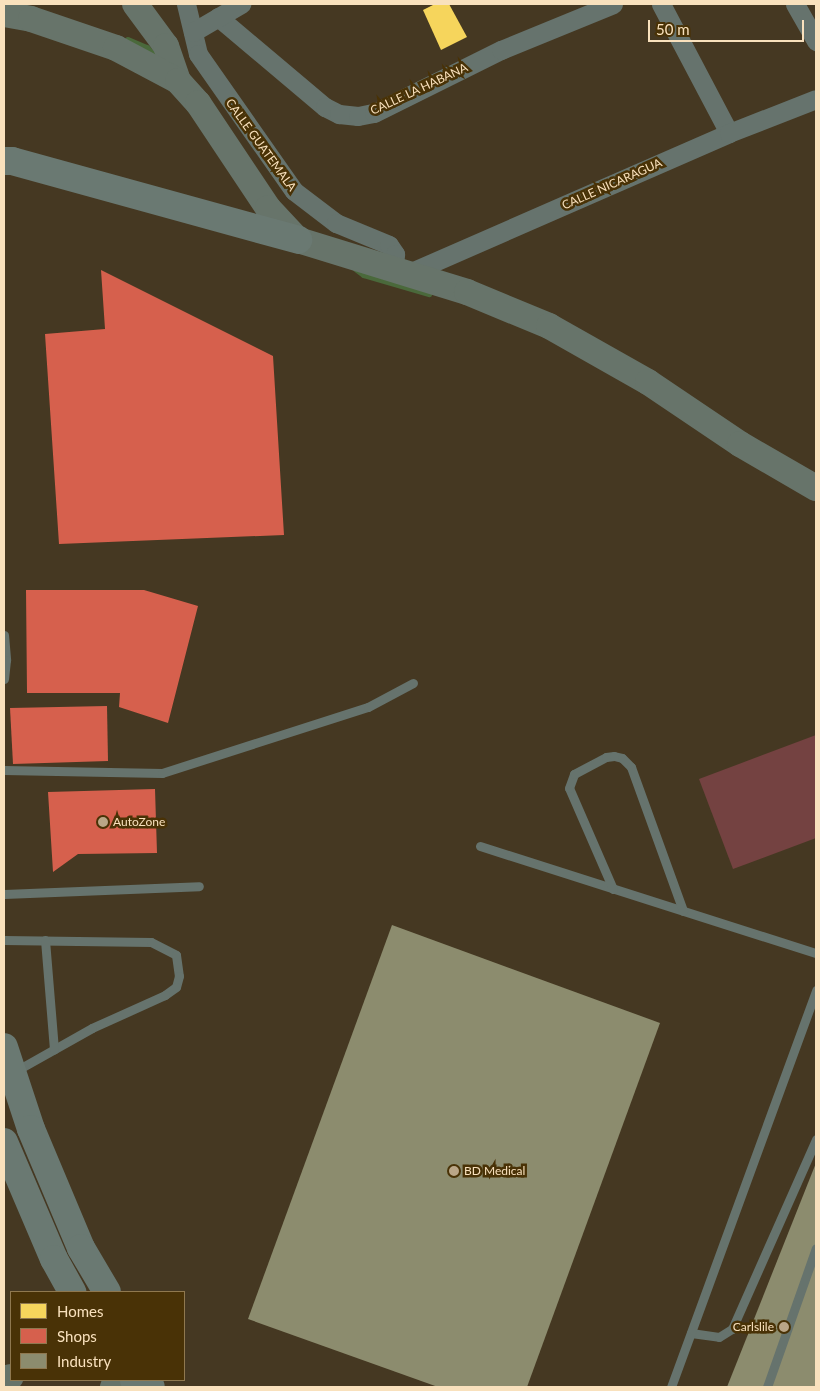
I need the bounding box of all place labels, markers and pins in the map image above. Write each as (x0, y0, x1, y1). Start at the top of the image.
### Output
place label: AutoZone (113, 815, 165, 829)
marker: AutoZone (97, 816, 109, 828)
place label: BD Medical (464, 1164, 525, 1178)
marker: BD Medical (448, 1165, 460, 1177)
place label: Carlslile (733, 1320, 774, 1334)
marker: Carlslile (778, 1321, 790, 1333)

